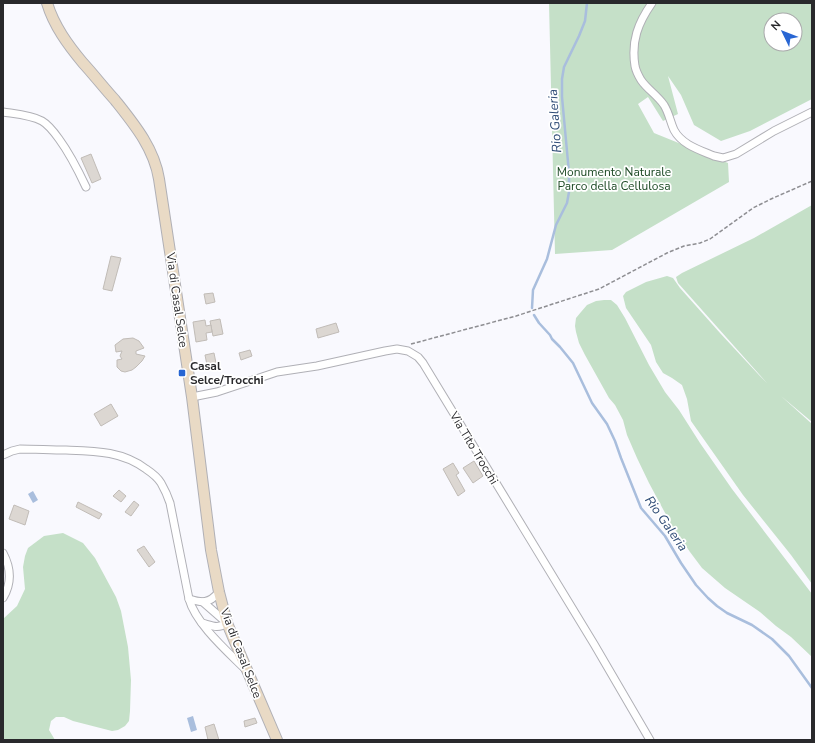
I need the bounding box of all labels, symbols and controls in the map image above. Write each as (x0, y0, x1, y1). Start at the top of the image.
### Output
north arrow (763, 12, 803, 52)
text: N (768, 17, 784, 34)
water label: Rio Galeria (544, 88, 566, 153)
park label: Monumento Naturale Parco della Cellulosa (557, 164, 671, 194)
street label: Via di Casal Selce (162, 251, 192, 348)
place label: Casal Selce/Trocchi (190, 358, 264, 388)
marker: Casal Selce/Trocchi (177, 368, 187, 378)
street label: Via Tito Trocchi (445, 408, 502, 487)
water label: Rio Galeria (640, 492, 692, 555)
street label: Via di Casal Selce (216, 605, 266, 700)

